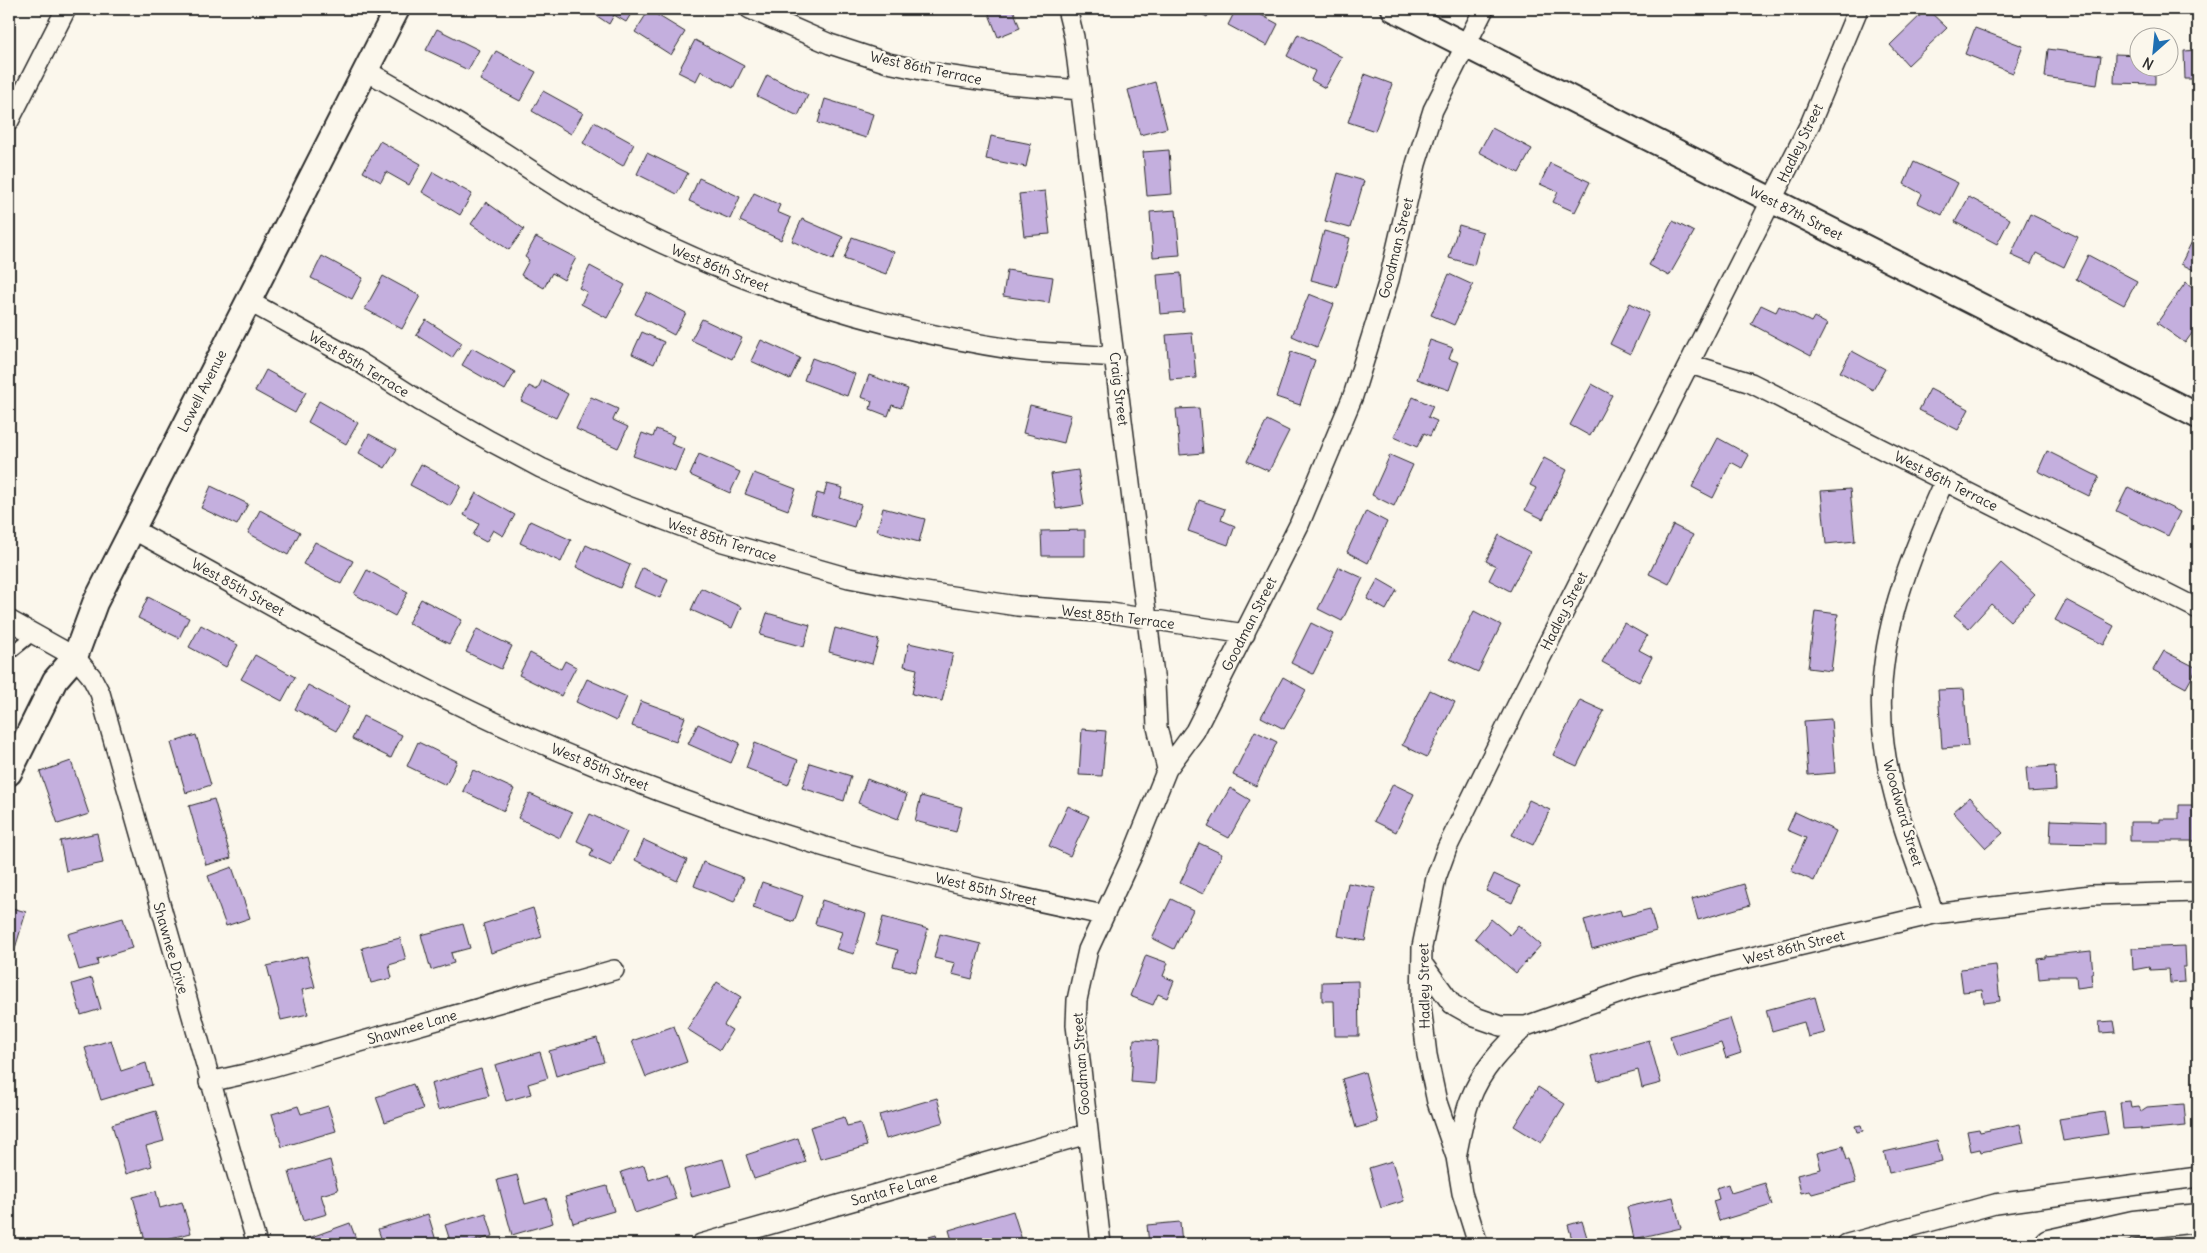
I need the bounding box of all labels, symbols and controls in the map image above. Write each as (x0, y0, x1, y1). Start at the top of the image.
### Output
north arrow (2130, 28, 2180, 78)
street label: West 86th Terrace (868, 47, 984, 89)
text: N (2140, 53, 2156, 74)
street label: Hadley Street (1773, 100, 1827, 185)
street label: West 87th Street (1746, 182, 1846, 244)
street label: Goodman Street (1375, 196, 1417, 300)
street label: West 86th Street (669, 240, 772, 296)
street label: West 85th Terrace (306, 327, 412, 401)
street label: Lowell Avenue (173, 347, 231, 435)
street label: Craig Street (1106, 351, 1132, 427)
street label: West 86th Terrace (1891, 447, 2001, 515)
street label: West 85th Terrace (665, 514, 779, 566)
street label: West 85th Street (188, 554, 288, 620)
street label: Hadley Street (1537, 569, 1592, 653)
street label: Goodman Street (1218, 574, 1281, 674)
street label: West 85th Terrace (1060, 601, 1176, 633)
street label: West 85th Street (549, 739, 652, 795)
street label: Woodward Street (1879, 758, 1927, 868)
street label: West 85th Street (933, 869, 1039, 910)
street label: Shawnee Drive (149, 900, 193, 996)
street label: West 86th Street (1741, 926, 1847, 968)
street label: Hadley Street (1414, 943, 1434, 1029)
street label: Shawnee Lane (365, 1006, 459, 1048)
street label: Goodman Street (1068, 1012, 1094, 1116)
street label: Santa Fe Lane (849, 1168, 939, 1210)

